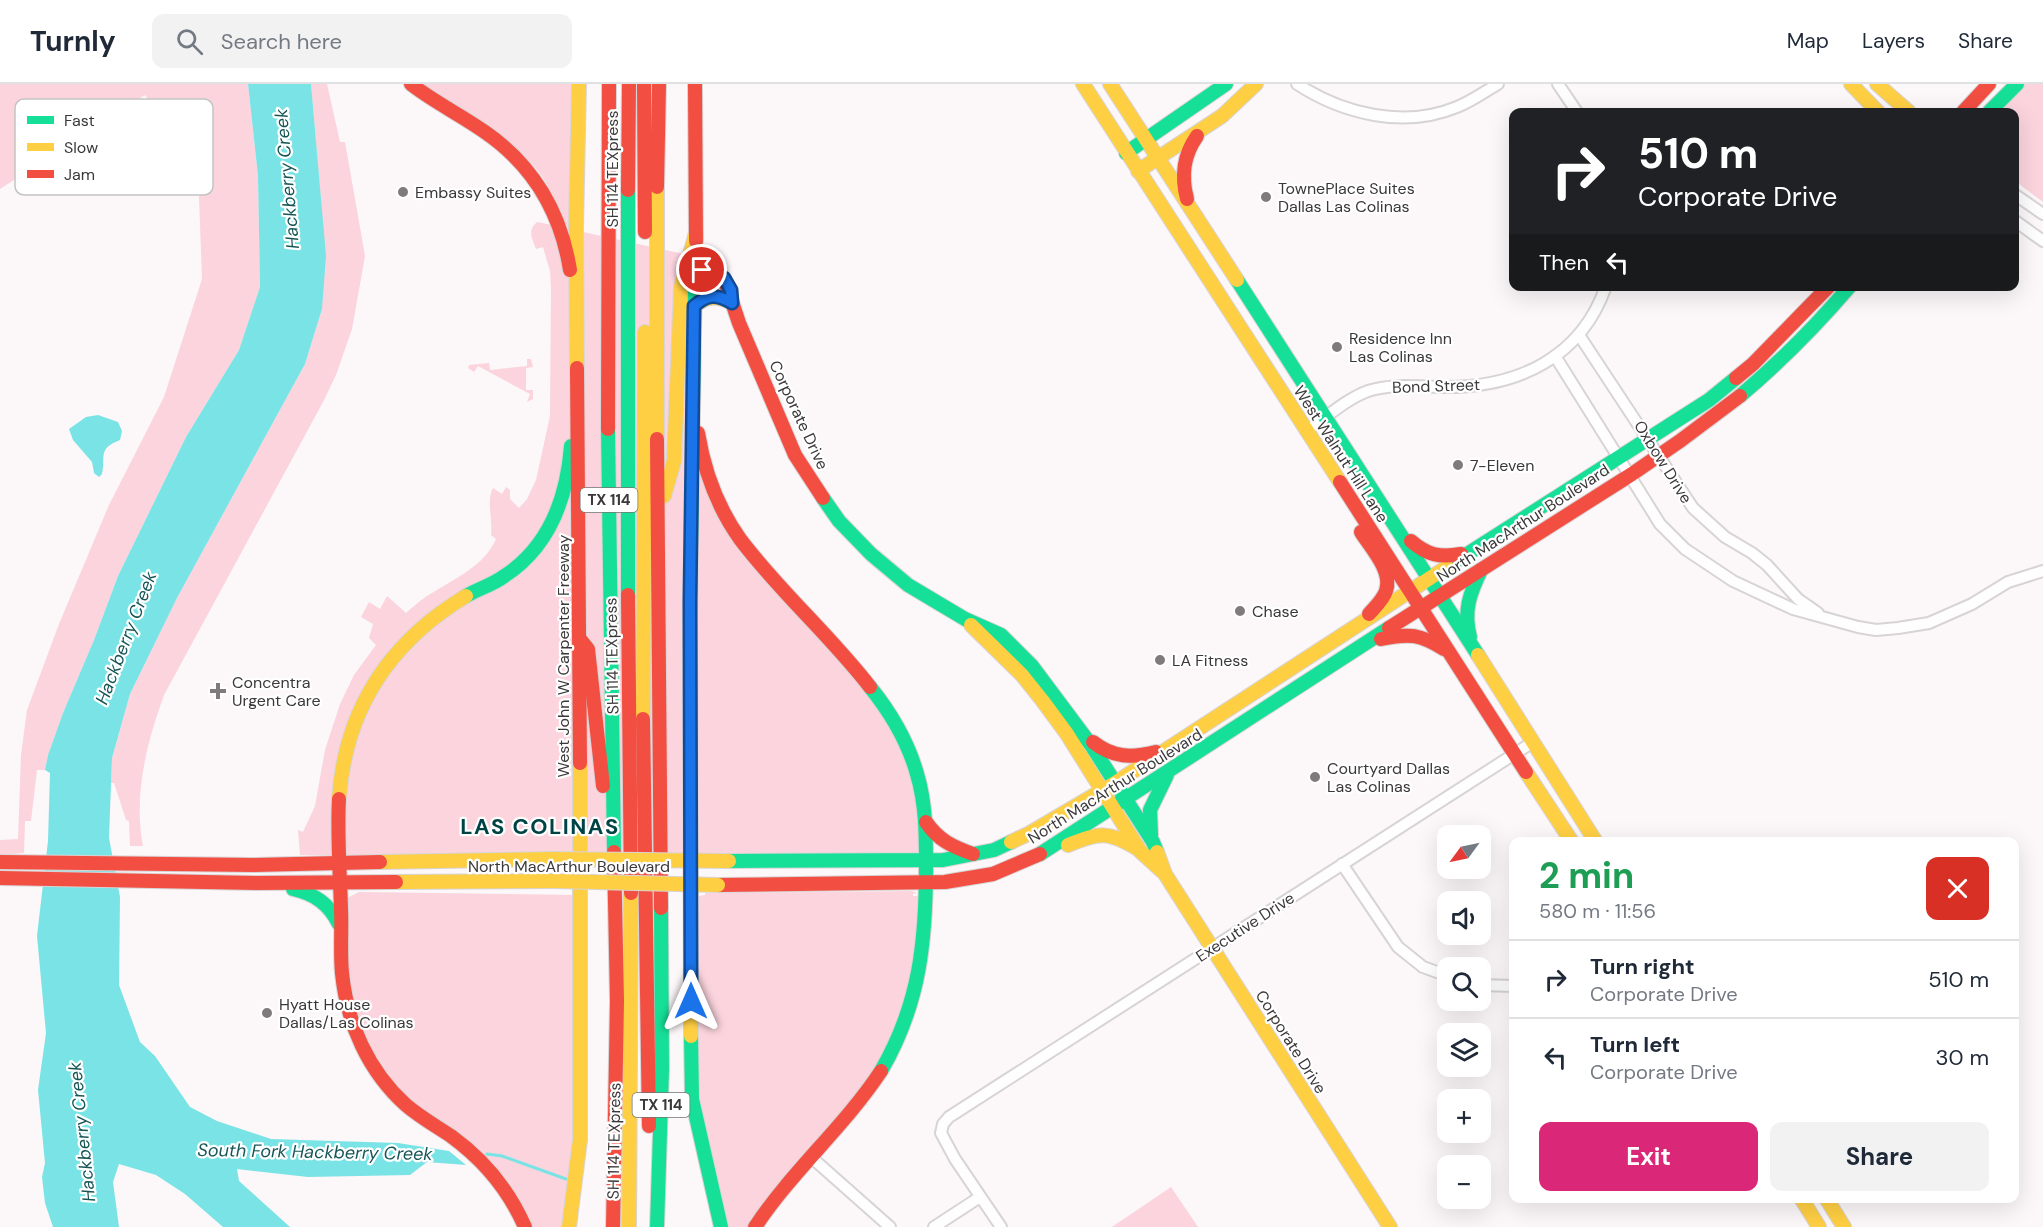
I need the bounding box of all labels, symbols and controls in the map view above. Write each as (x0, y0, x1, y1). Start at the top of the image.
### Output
search box (152, 14, 572, 68)
text: Turnly (30, 23, 116, 60)
icon: search (173, 25, 206, 58)
text: Search here (221, 27, 342, 56)
text: Map (1787, 27, 1829, 55)
text: Layers (1862, 27, 1925, 55)
text: Share (1958, 27, 2013, 55)
legend (15, 99, 213, 195)
water label: Hackberry Creek (269, 107, 305, 250)
text: Fast (64, 110, 95, 131)
street label: SH 114 TEXpress (602, 111, 623, 227)
text: 510 m (1638, 126, 1758, 181)
icon: right (1539, 132, 1617, 210)
text: Slow (64, 137, 98, 158)
text: Jam (64, 164, 95, 185)
place label: TownePlace Suites Dallas Las Colinas (1278, 178, 1415, 217)
text: Corporate Drive (1638, 179, 1837, 214)
place label: Embassy Suites (415, 182, 531, 203)
marker: Embassy Suites (396, 185, 410, 199)
marker: TownePlace Suites Dallas Las Colinas (1259, 190, 1273, 204)
pin (676, 244, 727, 295)
icon: left (1601, 246, 1634, 279)
text: Then (1539, 248, 1589, 277)
icon: arrive (685, 253, 718, 286)
place label: Residence Inn Las Colinas (1349, 328, 1452, 367)
marker: Residence Inn Las Colinas (1330, 340, 1344, 354)
street label: Corporate Drive (765, 357, 833, 473)
street label: Bond Street (1392, 374, 1480, 398)
street label: West Walnut Hill Lane (1289, 381, 1393, 527)
street label: Oxbow Drive (1629, 417, 1697, 507)
place label: 7-Eleven (1470, 455, 1534, 476)
marker: 7-Eleven (1451, 458, 1465, 472)
street label: North MacArthur Boulevard (1433, 459, 1613, 587)
road number: TX 114 (580, 488, 638, 512)
street label: West John W Carpenter Freeway (553, 534, 574, 777)
water label: Hackberry Creek (90, 567, 163, 708)
street label: SH 114 TEXpress (600, 597, 624, 715)
place label: Chase (1252, 601, 1299, 622)
marker: Chase (1233, 604, 1247, 618)
place label: LA Fitness (1172, 650, 1248, 671)
marker: LA Fitness (1153, 653, 1167, 667)
place label: Concentra Urgent Care (232, 672, 321, 711)
marker: Concentra Urgent Care (209, 682, 227, 700)
street label: North MacArthur Boulevard (1024, 724, 1206, 848)
place label: Courtyard Dallas Las Colinas (1327, 758, 1450, 797)
marker: Courtyard Dallas Las Colinas (1308, 770, 1322, 784)
district label: LAS COLINAS (460, 812, 620, 841)
north arrow (1437, 825, 1491, 879)
map controls (1437, 825, 1491, 1209)
text: 2 min (1539, 852, 1634, 899)
street label: North MacArthur Boulevard (468, 856, 670, 877)
button: close (1926, 857, 1989, 920)
street label: Executive Drive (1192, 887, 1298, 967)
button: sound (1437, 891, 1491, 945)
text: 580 m · 11:56 (1539, 898, 1656, 924)
text: Turn right (1590, 952, 1695, 981)
button: search (1437, 957, 1491, 1011)
icon: right (1539, 963, 1572, 996)
text: 510 m (1928, 965, 1989, 994)
position arrow (659, 969, 723, 1033)
text: Corporate Drive (1590, 981, 1738, 1007)
street label: Corporate Drive (1251, 986, 1331, 1098)
place label: Hyatt House Dallas/Las Colinas (279, 994, 413, 1033)
marker: Hyatt House Dallas/Las Colinas (260, 1006, 274, 1020)
button: layers (1437, 1023, 1491, 1077)
text: Turn left (1590, 1030, 1680, 1059)
icon: left (1539, 1041, 1572, 1074)
text: 30 m (1935, 1043, 1989, 1072)
text: Corporate Drive (1590, 1059, 1738, 1085)
water label: Hackberry Creek (63, 1060, 101, 1203)
street label: SH 114 TEXpress (602, 1082, 626, 1200)
button: + (1437, 1089, 1491, 1143)
road number: TX 114 (632, 1093, 690, 1117)
button: Exit (1539, 1122, 1758, 1191)
button: Share (1770, 1122, 1989, 1191)
water label: South Fork Hackberry Creek (197, 1138, 434, 1166)
button: − (1437, 1155, 1491, 1209)

